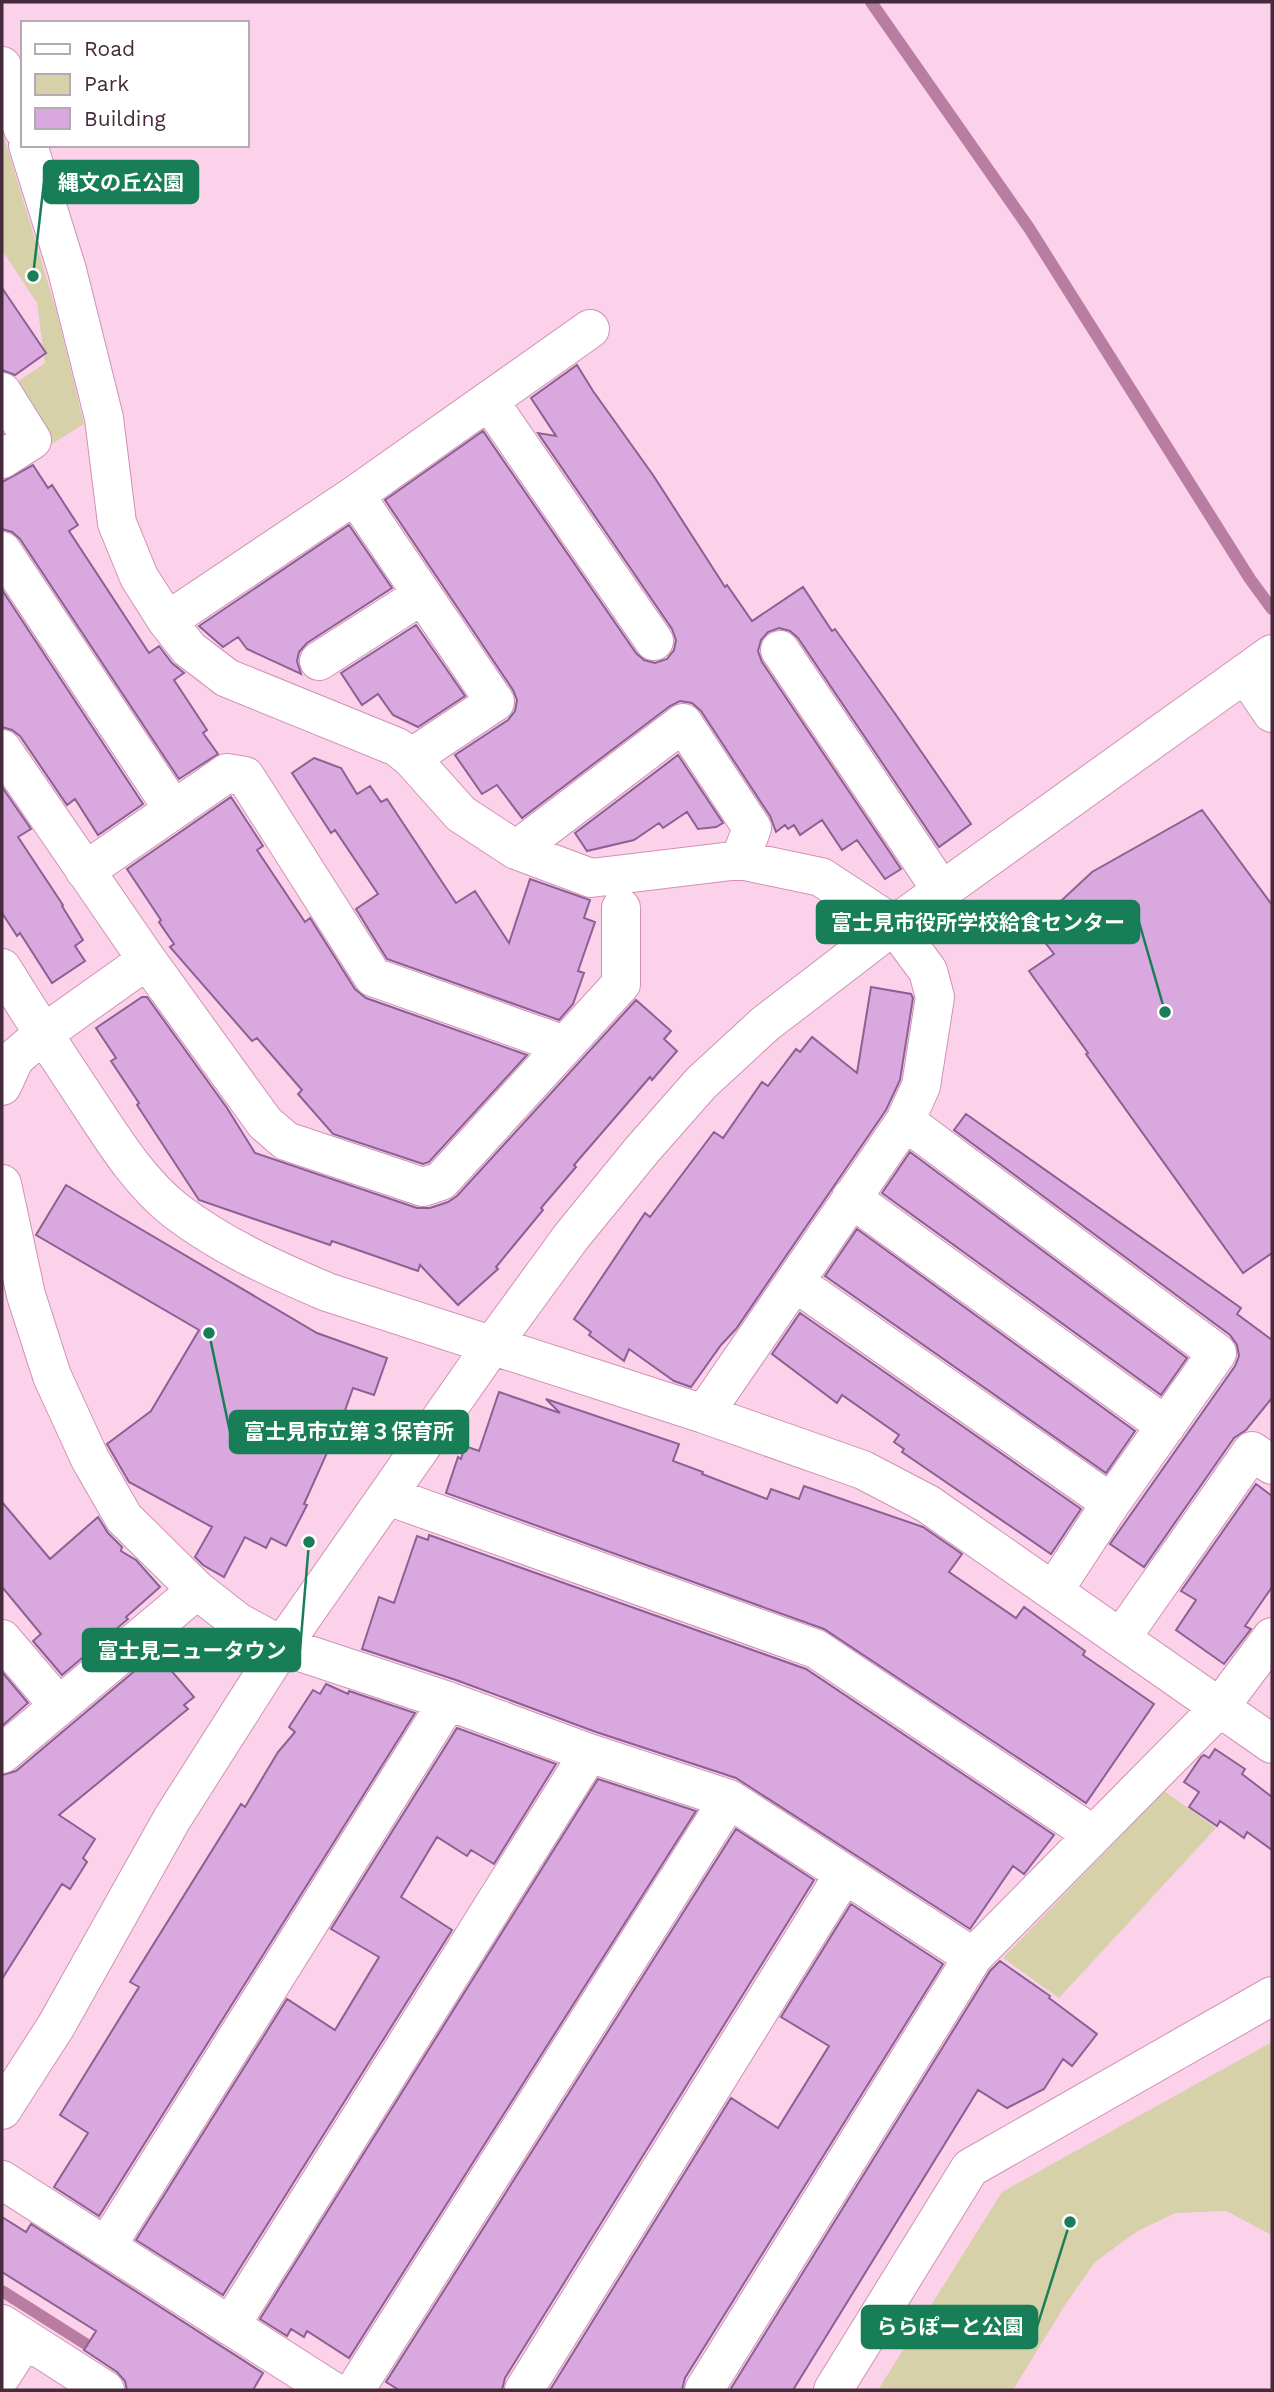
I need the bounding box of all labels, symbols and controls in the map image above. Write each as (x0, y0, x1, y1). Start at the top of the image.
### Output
legend (21, 21, 248, 147)
text: Road (84, 36, 135, 61)
text: Park (84, 71, 129, 96)
text: Building (84, 106, 166, 131)
callout: 縄文の丘公園 (44, 161, 198, 203)
text: 縄文の丘公園 (58, 170, 184, 195)
callout: 富士見市役所学校給食センター (817, 901, 1139, 943)
text: 富士見市役所学校給食センター (831, 910, 1125, 935)
callout: 富士見市立第３保育所 (230, 1411, 468, 1453)
text: 富士見市立第３保育所 (244, 1419, 454, 1444)
callout: 富士見ニュータウン (83, 1629, 300, 1671)
text: 富士見ニュータウン (98, 1638, 287, 1663)
callout: ららぽーと公園 (862, 2306, 1037, 2348)
text: ららぽーと公園 (877, 2314, 1024, 2339)

